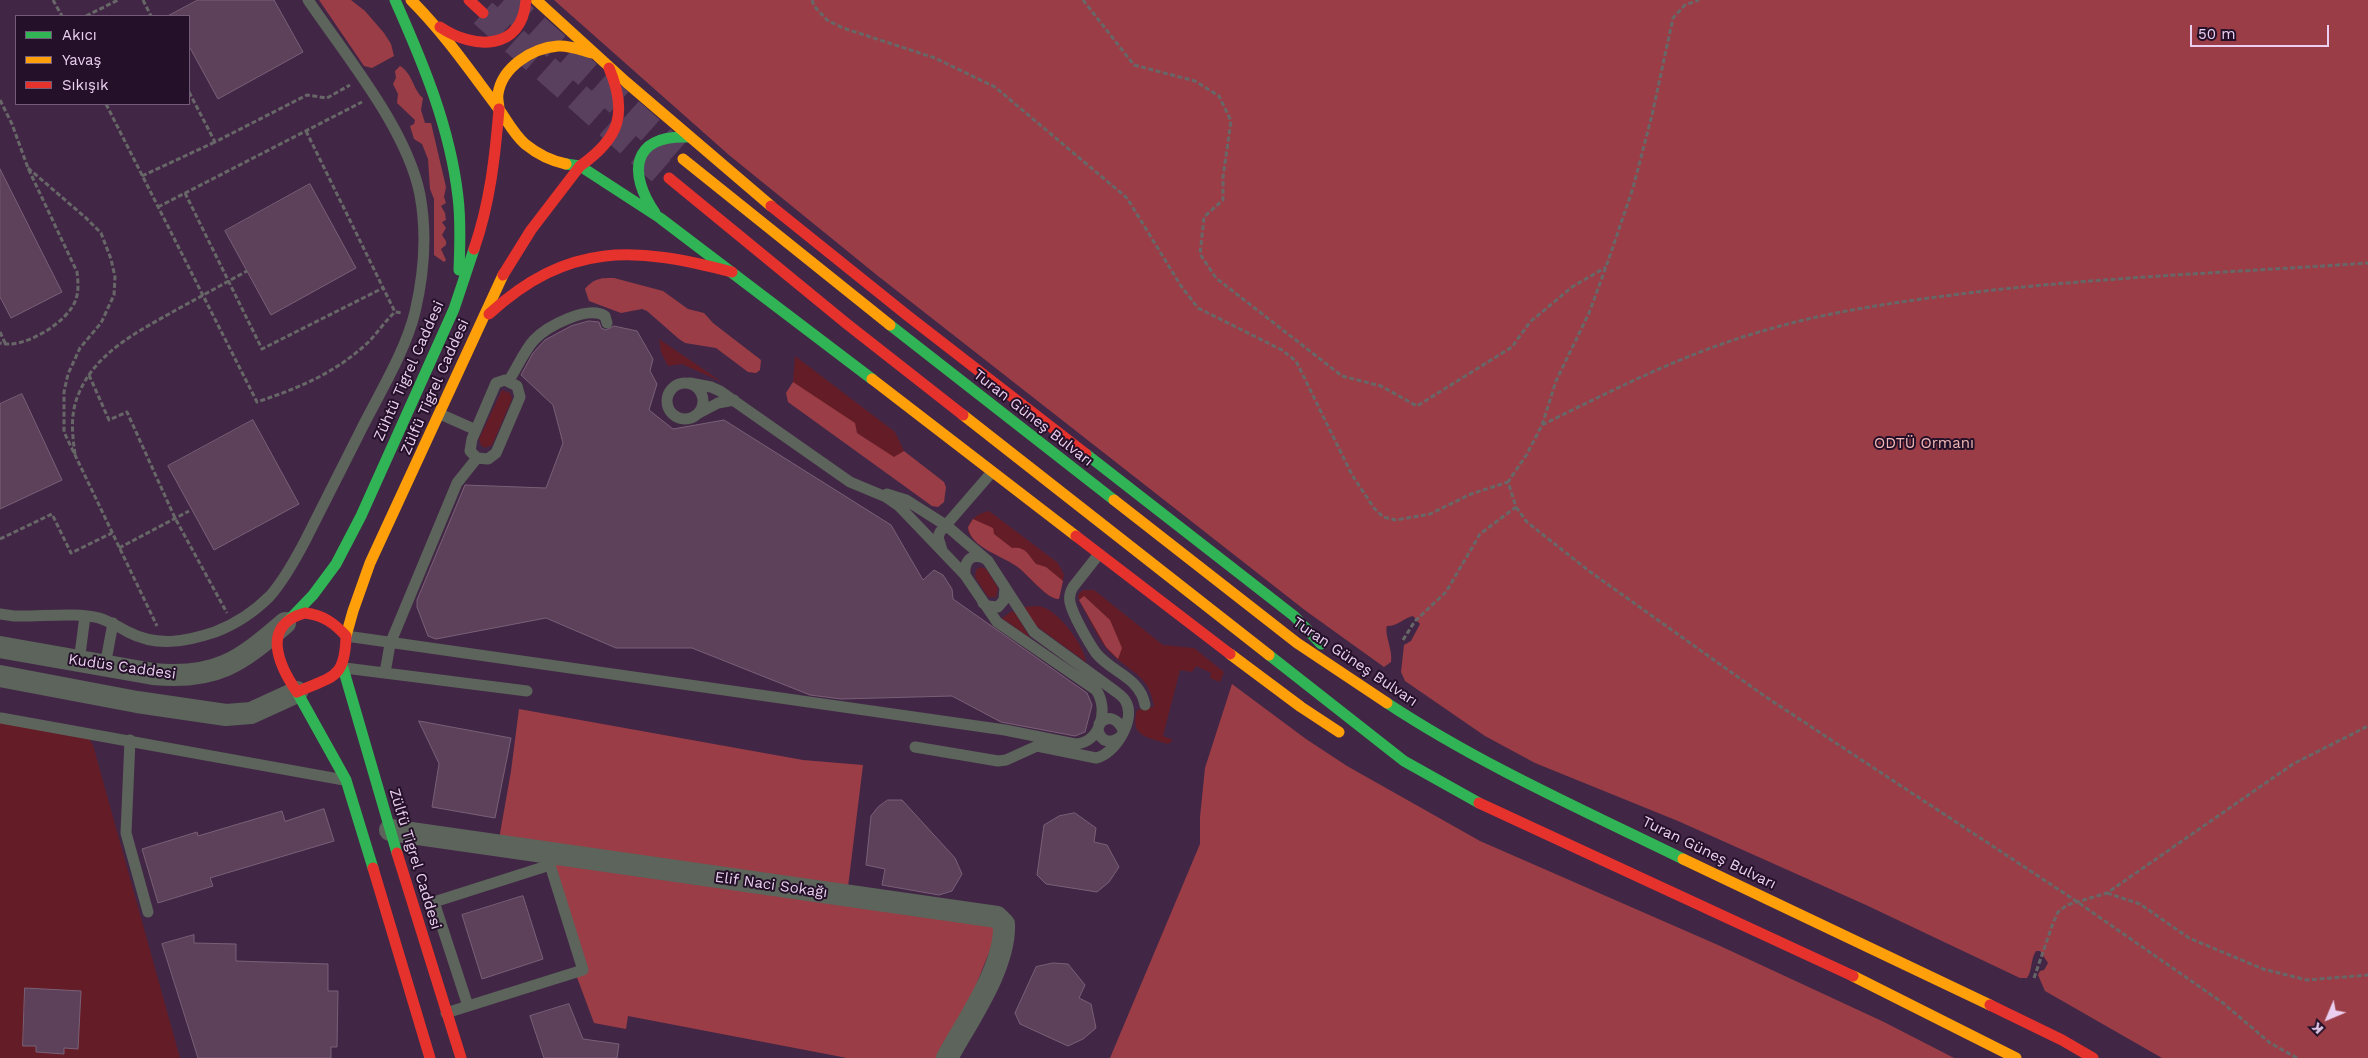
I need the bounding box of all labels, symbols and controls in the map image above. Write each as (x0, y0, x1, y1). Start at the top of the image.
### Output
legend (15, 15, 190, 105)
scale bar (2193, 15, 2332, 47)
text: 50 m (2198, 25, 2235, 43)
text: Akıcı (62, 26, 97, 44)
text: Yavaş (62, 51, 102, 69)
text: Sıkışık (62, 76, 108, 94)
street label: Zühtü Tigrel Caddesi (370, 298, 448, 444)
street label: Zülfü Tigrel Caddesi (397, 316, 473, 458)
street label: Turan Güneş Bulvarı (970, 366, 1096, 470)
park label: ODTÜ Ormanı (1874, 435, 1974, 453)
street label: Turan Güneş Bulvarı (1289, 614, 1421, 710)
street label: Kudüs Caddesi (67, 651, 177, 683)
street label: Zülfü Tigrel Caddesi (385, 786, 445, 932)
street label: Turan Güneş Bulvarı (1639, 813, 1779, 893)
street label: Elif Naci Sokağı (714, 868, 828, 902)
north arrow (2303, 993, 2353, 1043)
text: K (2308, 1020, 2326, 1038)

